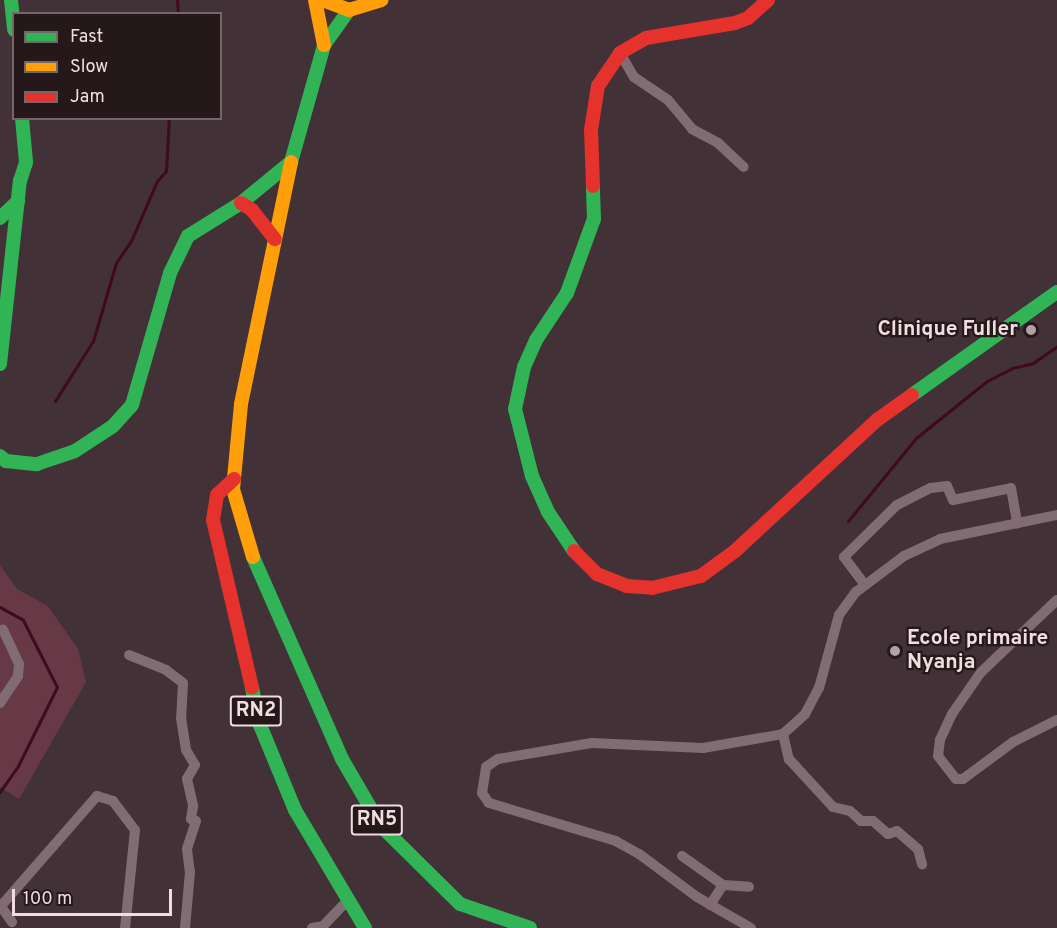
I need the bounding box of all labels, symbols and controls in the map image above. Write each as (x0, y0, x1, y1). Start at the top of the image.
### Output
legend (12, 12, 222, 120)
text: Fast (70, 26, 103, 49)
text: Slow (70, 56, 108, 79)
text: Jam (70, 86, 105, 109)
place label: Clinique Fuller (877, 317, 1018, 343)
marker: Clinique Fuller (1022, 321, 1040, 339)
place label: Ecole primaire Nyanja (907, 626, 1048, 676)
marker: Ecole primaire Nyanja (888, 644, 902, 658)
road number: RN2 (229, 694, 283, 728)
road number: RN5 (350, 803, 404, 837)
scale bar (15, 877, 176, 915)
text: 100 m (23, 888, 72, 911)

